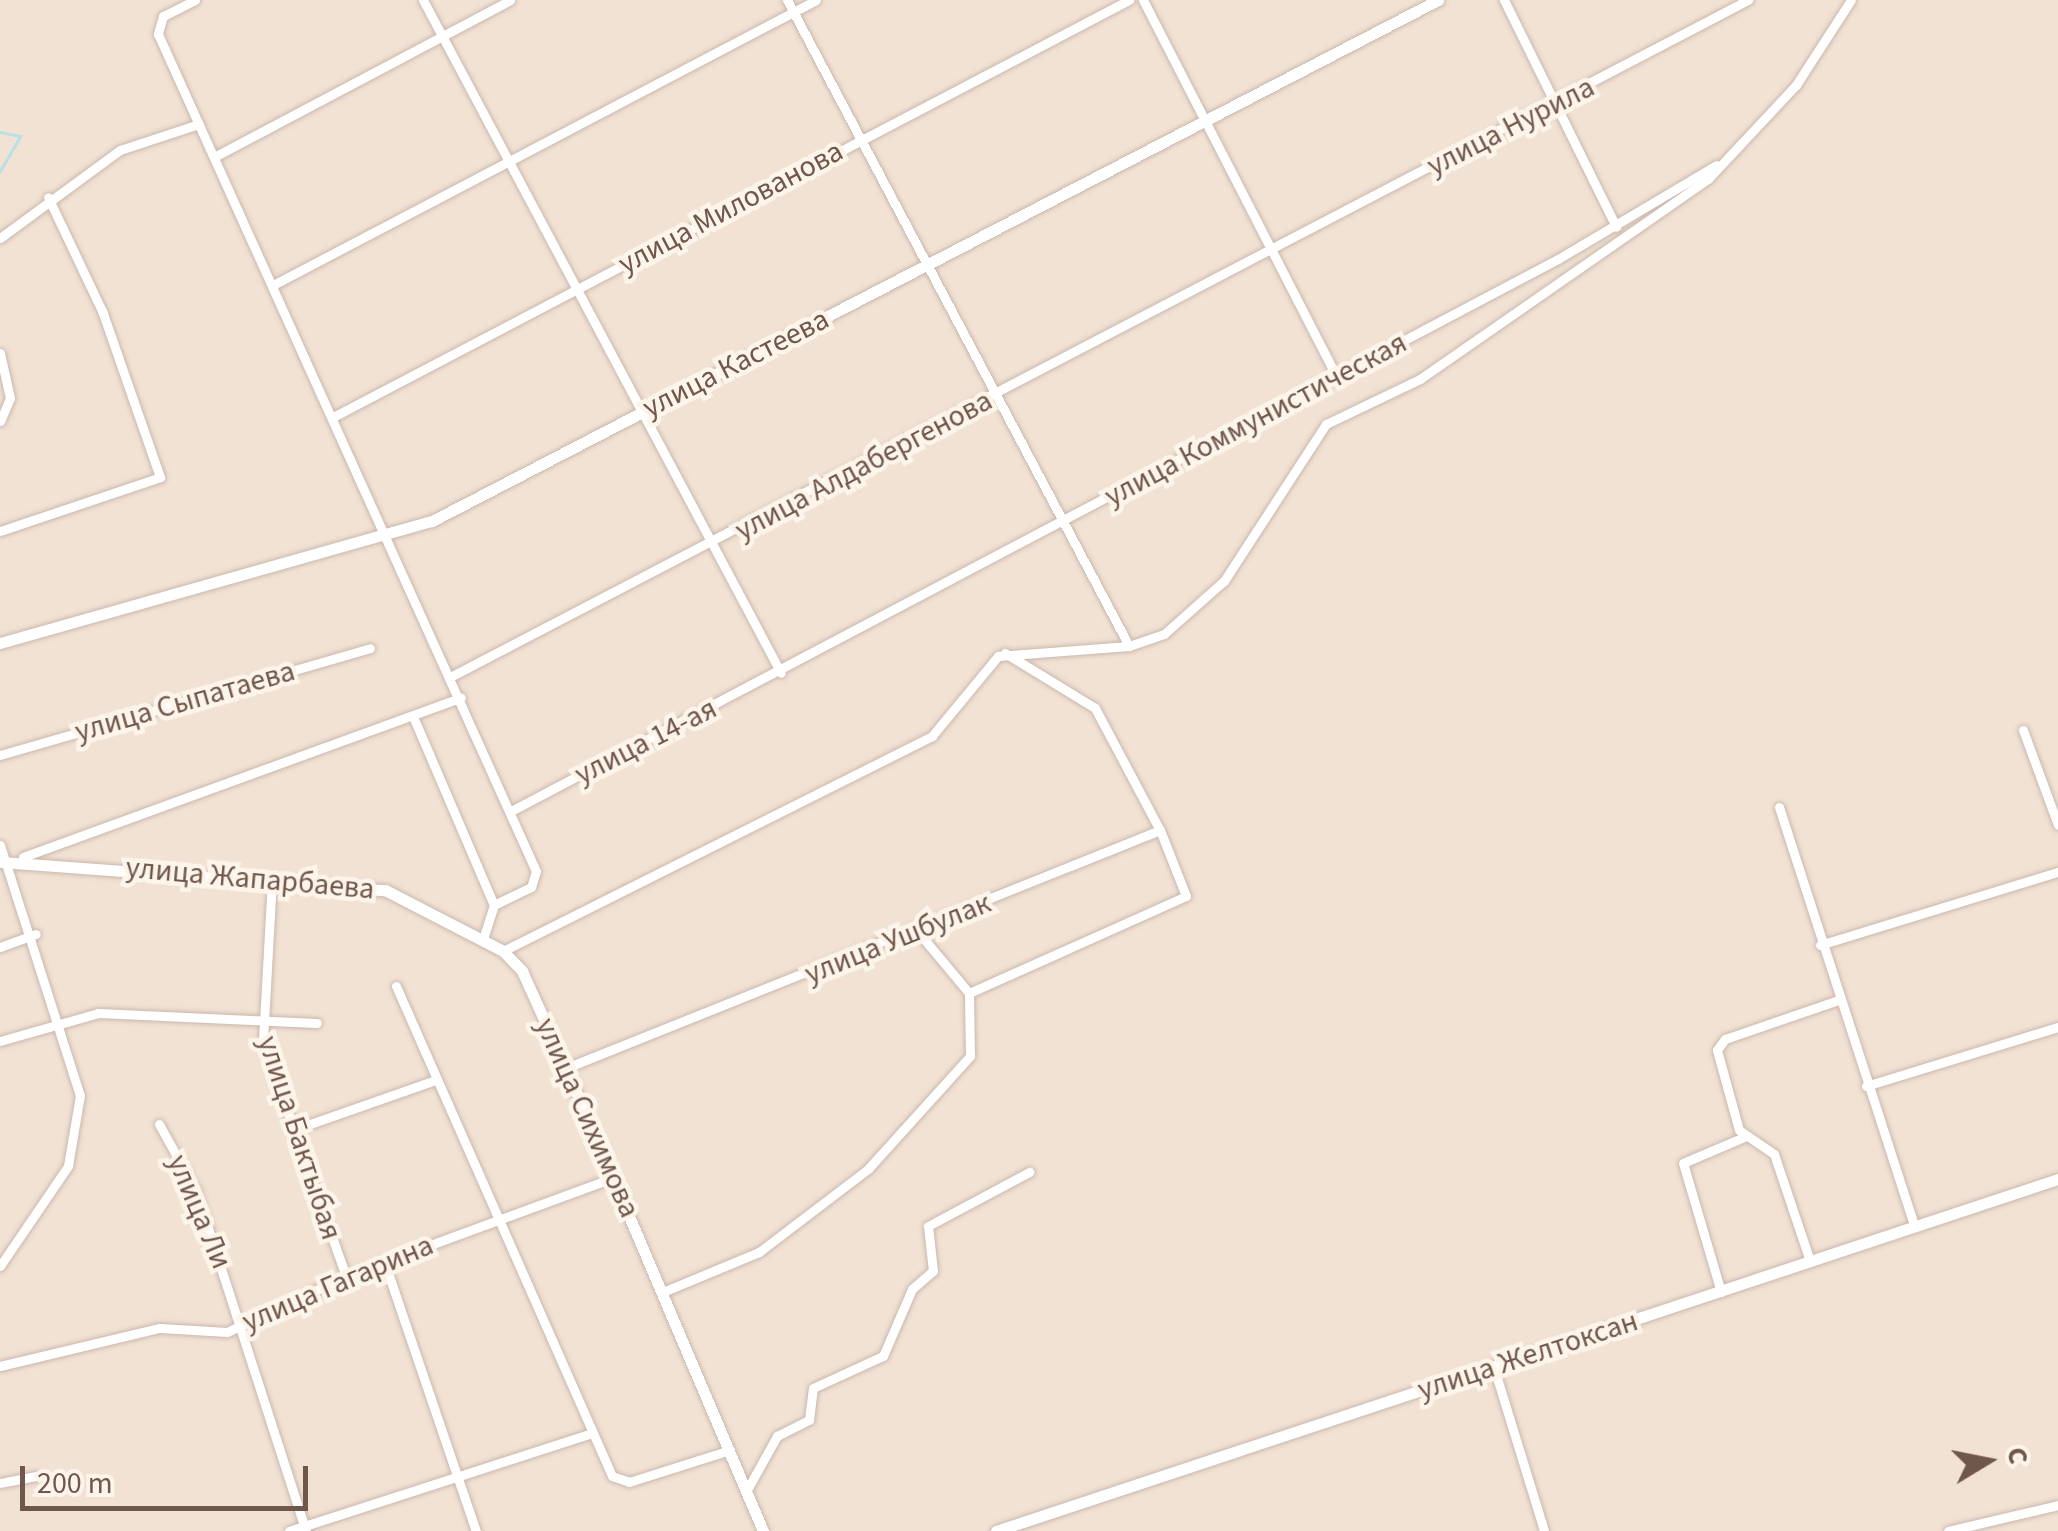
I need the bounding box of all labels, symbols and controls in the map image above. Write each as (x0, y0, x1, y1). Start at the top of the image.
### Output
street label: улица Нурила (1421, 69, 1601, 185)
street label: улица Милованова (612, 134, 850, 282)
street label: улица Кастеева (637, 302, 835, 426)
street label: улица Коммунистическая (1099, 325, 1413, 515)
street label: улица Алдабергенова (729, 383, 999, 549)
street label: улица Сыпатаева (71, 653, 299, 751)
street label: улица 14-ая (569, 691, 723, 793)
street label: улица Жапарбаева (124, 850, 376, 908)
street label: улица Ушбулак (800, 885, 996, 993)
street label: улица Сихимова (527, 1013, 647, 1223)
street label: улица Бактыбая (249, 1032, 349, 1244)
street label: улица Ли (159, 1150, 239, 1274)
street label: улица Гагарина (237, 1228, 439, 1340)
street label: улица Желтоксан (1413, 1303, 1643, 1409)
north arrow (1938, 1411, 2038, 1511)
text: С (1996, 1444, 2039, 1467)
scale bar (25, 1446, 312, 1508)
text: 200 m (37, 1462, 113, 1505)

